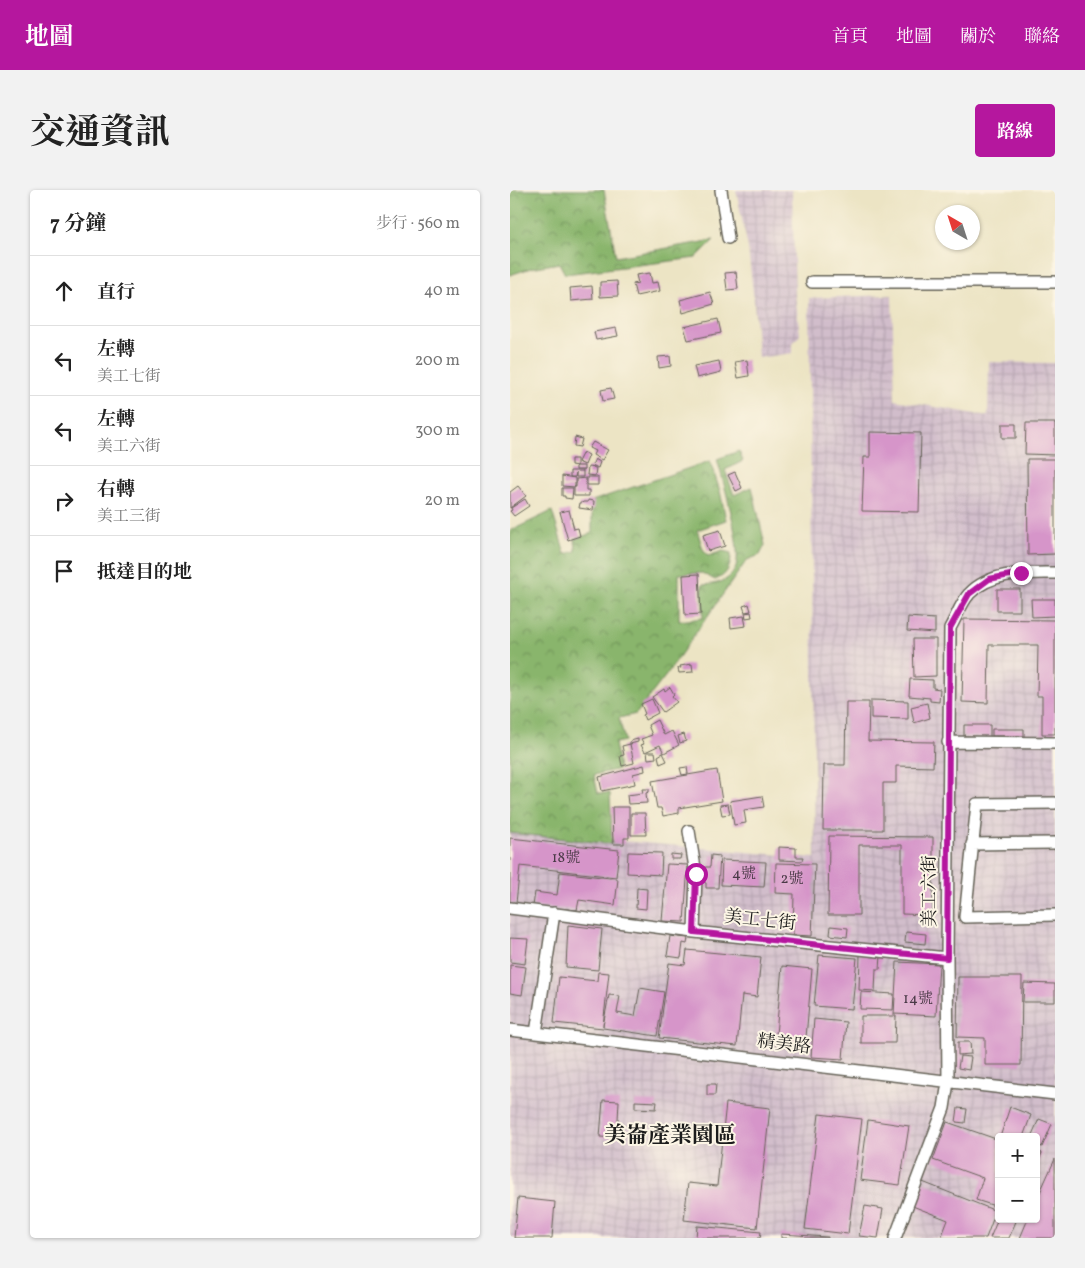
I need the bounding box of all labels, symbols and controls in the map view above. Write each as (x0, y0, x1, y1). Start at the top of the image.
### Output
text: 地圖 (25, 21, 73, 55)
text: 首頁 (832, 25, 868, 50)
text: 地圖 (896, 25, 932, 50)
text: 關於 (960, 25, 996, 50)
text: 聯絡 (1024, 25, 1060, 50)
button: 路線 (975, 104, 1055, 157)
text: 交通資訊 (30, 110, 170, 158)
north arrow (935, 205, 980, 250)
text: 7 分鐘 (50, 210, 106, 239)
text: 步行 · 560 m (376, 213, 460, 235)
icon: ahead (50, 277, 78, 305)
text: 直行 (97, 280, 135, 306)
text: 40 m (424, 280, 460, 302)
text: 左轉 (97, 337, 135, 363)
icon: left (50, 347, 78, 375)
text: 200 m (415, 350, 460, 372)
text: 美工七街 (97, 366, 161, 388)
text: 左轉 (97, 407, 135, 433)
icon: left (50, 417, 78, 445)
text: 300 m (415, 420, 460, 442)
text: 美工六街 (97, 436, 161, 458)
text: 右轉 (97, 477, 135, 503)
icon: right (50, 487, 78, 515)
text: 20 m (425, 490, 460, 512)
text: 美工三街 (97, 506, 161, 528)
icon: arrive (50, 557, 78, 585)
text: 抵達目的地 (97, 560, 192, 586)
route end (1010, 562, 1033, 585)
house number: 18號 (552, 848, 580, 869)
street label: 美工六街 (918, 855, 943, 927)
route start (685, 863, 708, 886)
house number: 4號 (732, 864, 756, 885)
house number: 2號 (780, 869, 804, 890)
street label: 美工七街 (723, 905, 797, 937)
house number: 14號 (903, 989, 933, 1010)
street label: 精美路 (756, 1029, 812, 1061)
district label: 美崙產業園區 (604, 1121, 736, 1152)
map controls (995, 1133, 1040, 1223)
button: + (995, 1133, 1040, 1178)
button: − (995, 1178, 1040, 1223)

